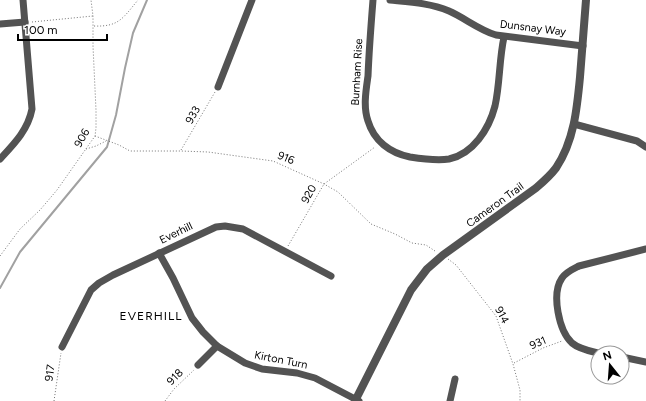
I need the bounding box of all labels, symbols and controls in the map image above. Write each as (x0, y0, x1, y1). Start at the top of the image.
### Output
scale bar (18, 16, 107, 42)
street label: Dunsnay Way (499, 17, 567, 39)
text: 100 m (24, 23, 58, 37)
street label: Burnham Rise (349, 38, 365, 106)
street label: 933 (183, 104, 203, 126)
street label: 906 (71, 126, 93, 150)
street label: 916 (276, 149, 296, 167)
street label: Cameron Trail (464, 180, 526, 230)
street label: 920 (299, 182, 319, 206)
street label: Everhill (157, 219, 195, 247)
street label: 914 (492, 304, 512, 326)
district label: EVERHILL (120, 309, 182, 323)
street label: 931 (528, 334, 548, 352)
north arrow (590, 345, 630, 385)
street label: Kirton Turn (253, 348, 309, 372)
text: N (601, 348, 613, 363)
street label: 917 (42, 364, 58, 382)
street label: 918 (164, 366, 186, 388)

